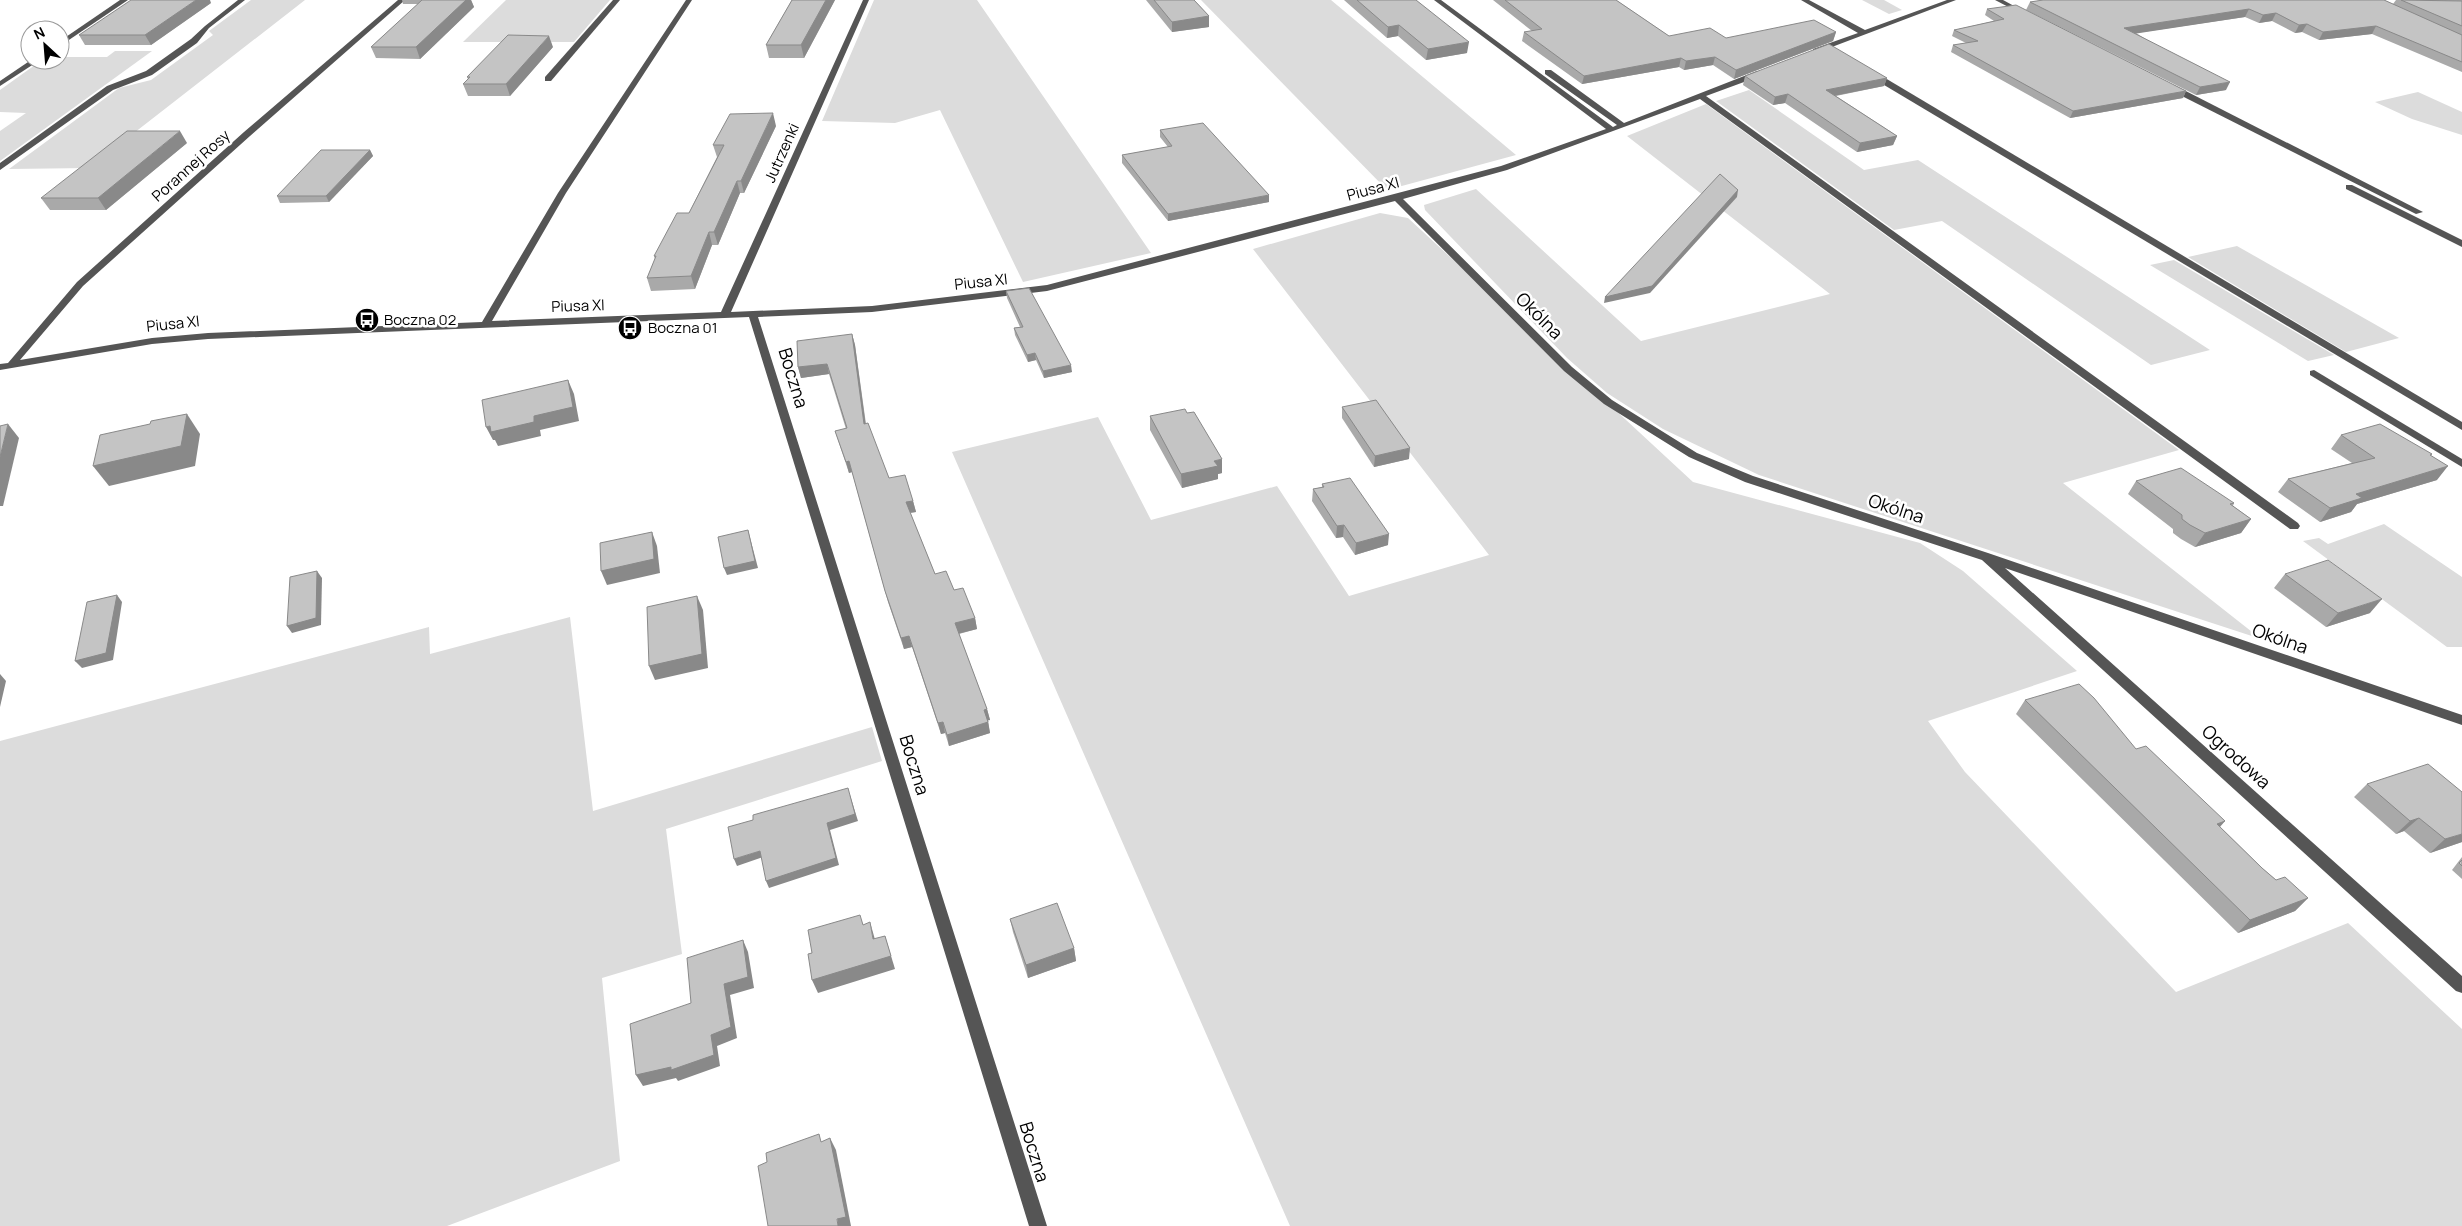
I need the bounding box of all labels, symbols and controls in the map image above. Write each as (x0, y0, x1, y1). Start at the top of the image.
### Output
north arrow (20, 20, 70, 70)
text: N (30, 22, 48, 44)
street label: Jutrzenki (759, 120, 804, 186)
street label: Porannej Rosy (147, 125, 234, 206)
street label: Piusa XI (1344, 171, 1401, 206)
street label: Piusa XI (953, 268, 1009, 295)
street label: Okólna (1511, 287, 1568, 344)
street label: Piusa XI (551, 294, 605, 317)
bus stop icon: Boczna 02 (354, 307, 380, 333)
place label: Boczna 02 (384, 309, 456, 330)
street label: Piusa XI (145, 310, 201, 337)
bus stop icon: Boczna 01 (617, 315, 643, 341)
place label: Boczna 01 (648, 317, 718, 338)
street label: Boczna (773, 345, 814, 411)
street label: Okólna (1865, 488, 1927, 528)
street label: Okólna (2249, 617, 2311, 659)
street label: Ogrodowa (2197, 719, 2276, 794)
street label: Boczna (894, 732, 935, 798)
street label: Boczna (1014, 1119, 1055, 1185)

